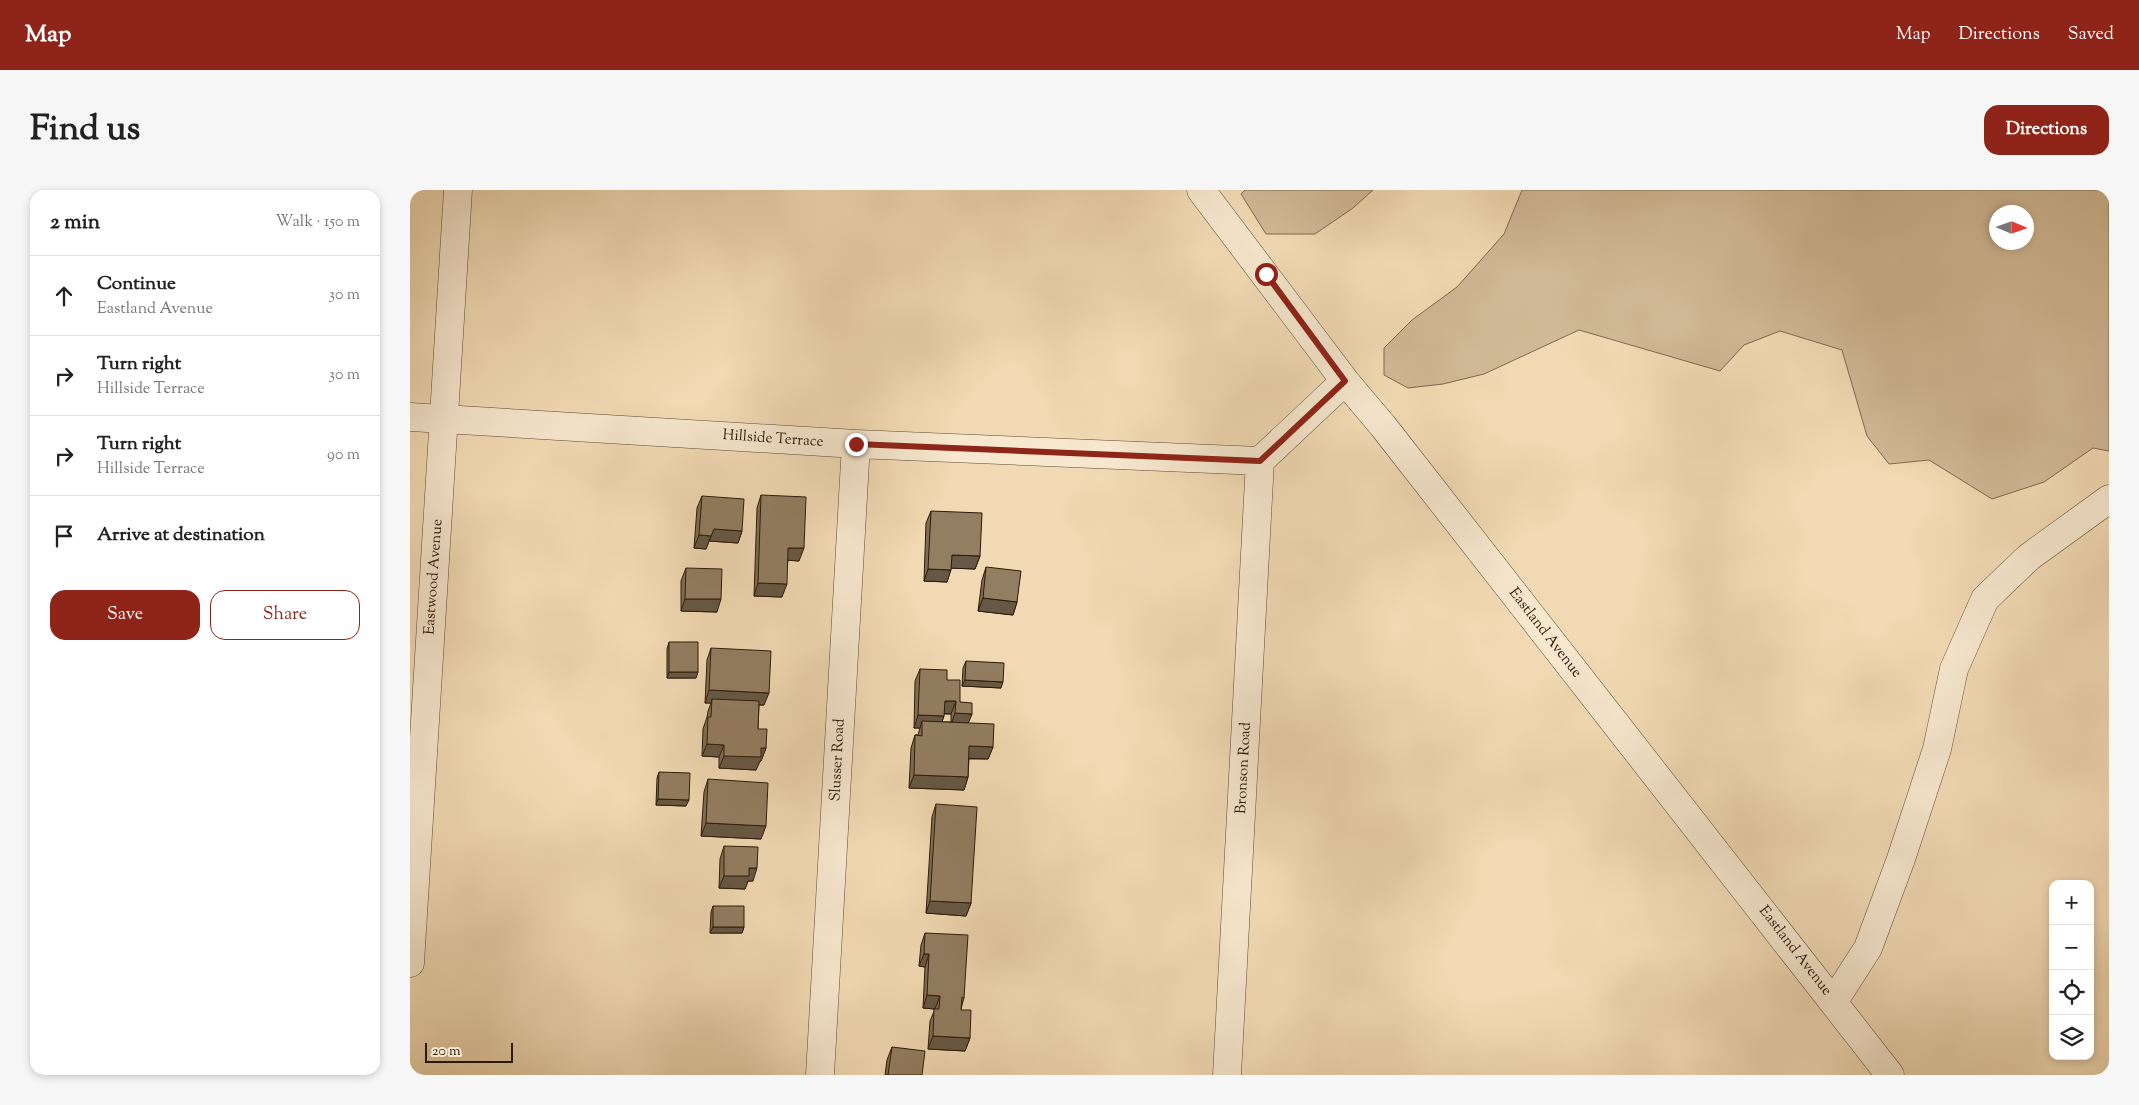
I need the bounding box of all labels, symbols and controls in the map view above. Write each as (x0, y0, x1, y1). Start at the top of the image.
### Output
text: Map (25, 18, 71, 52)
text: Map (1896, 22, 1931, 48)
text: Directions (1959, 22, 2040, 48)
text: Saved (2068, 22, 2114, 48)
text: Find us (30, 105, 140, 156)
button: Directions (1984, 105, 2109, 155)
north arrow (1989, 205, 2034, 250)
text: 2 min (50, 208, 100, 238)
text: Walk · 150 m (276, 211, 360, 234)
route start (1255, 263, 1278, 286)
text: Continue (97, 271, 176, 298)
icon: ahead (50, 282, 78, 310)
text: 30 m (329, 284, 360, 307)
text: Eastland Avenue (97, 298, 213, 321)
text: Turn right (97, 351, 181, 378)
icon: right (50, 362, 78, 390)
text: 30 m (329, 364, 360, 387)
text: Hillside Terrace (97, 378, 205, 401)
street label: Hillside Terrace (722, 425, 824, 453)
text: Turn right (97, 431, 181, 458)
route end (845, 433, 868, 456)
icon: right (50, 442, 78, 470)
text: 90 m (327, 444, 360, 467)
text: Hillside Terrace (97, 458, 205, 481)
street label: Eastwood Avenue (419, 518, 449, 636)
icon: arrive (50, 522, 78, 550)
text: Arrive at destination (97, 522, 265, 549)
street label: Eastland Avenue (1503, 584, 1587, 682)
button: Save (50, 590, 200, 640)
button: Share (210, 590, 360, 640)
street label: Slusser Road (825, 718, 851, 802)
street label: Bronson Road (1231, 721, 1257, 815)
map controls (2049, 880, 2094, 1060)
button: + (2049, 880, 2094, 925)
street label: Eastland Avenue (1753, 902, 1837, 1000)
button: − (2049, 925, 2094, 970)
button: locate (2049, 970, 2094, 1015)
button: layers (2049, 1015, 2094, 1060)
scale bar (425, 1040, 512, 1063)
text: 20 m (432, 1042, 461, 1062)

